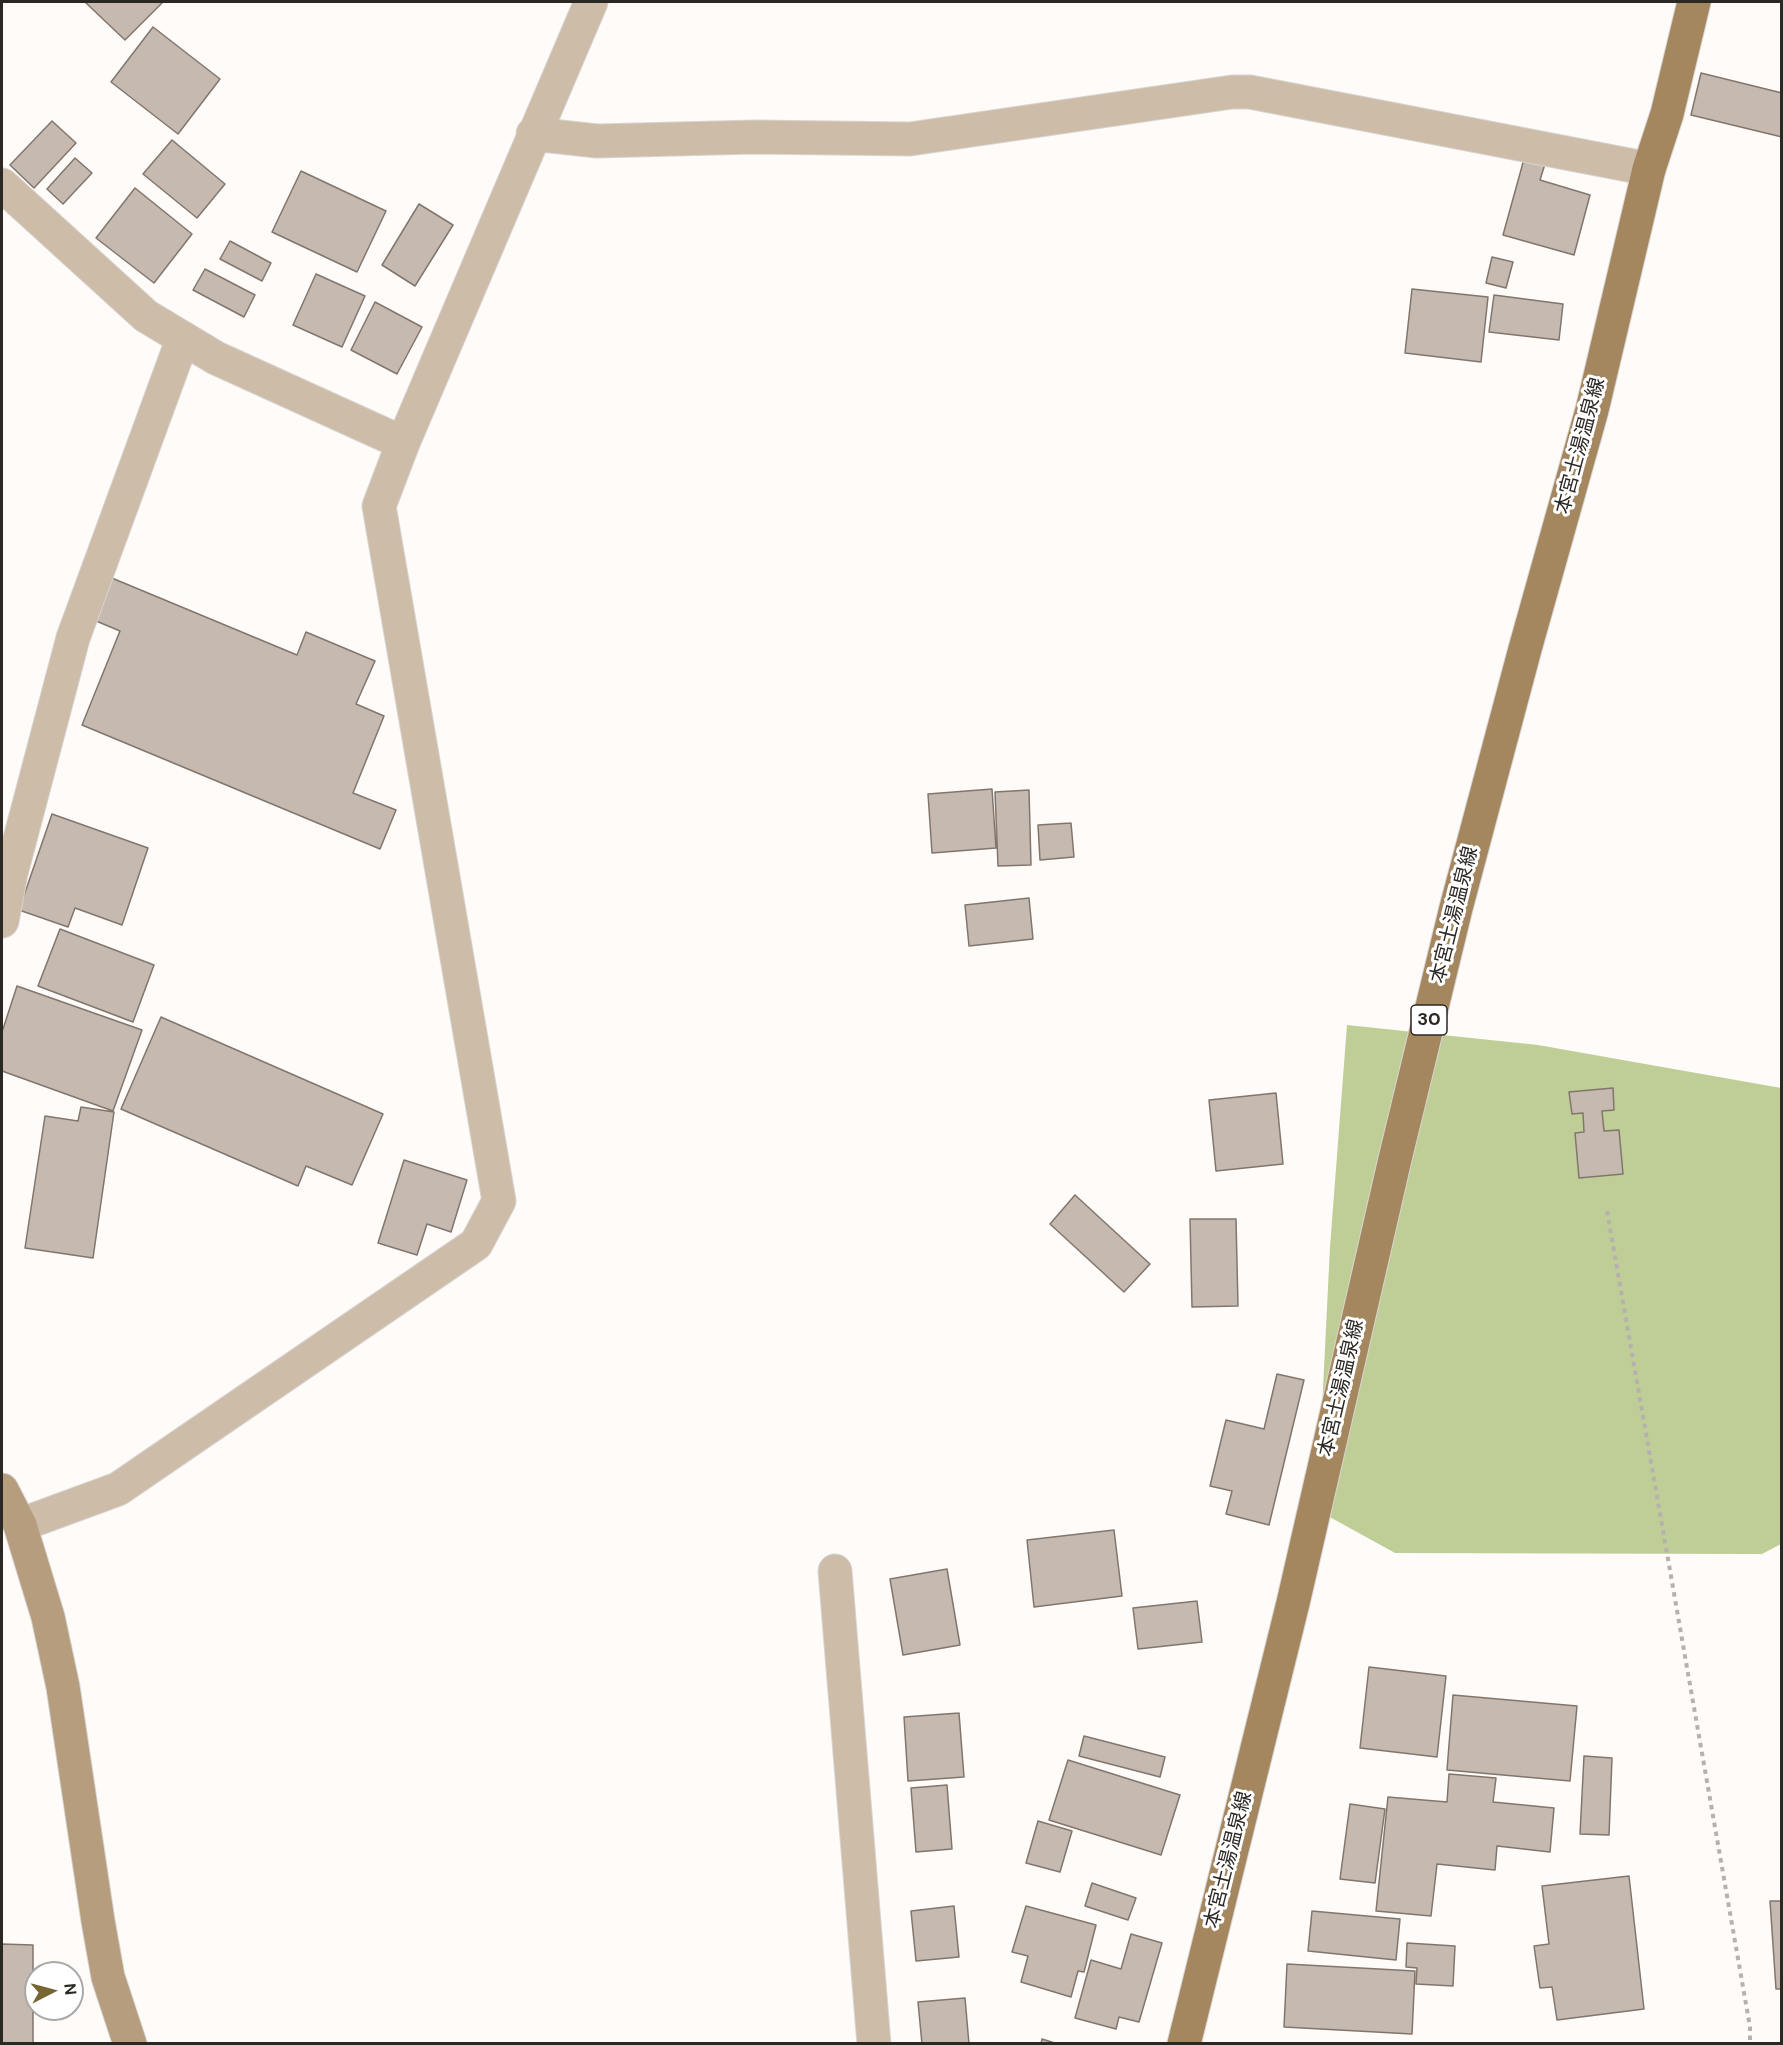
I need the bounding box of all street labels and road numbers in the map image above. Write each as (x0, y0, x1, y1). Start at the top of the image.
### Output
street label: 本宮土湯温泉線 (1551, 375, 1611, 517)
street label: 本宮土湯温泉線 (1426, 844, 1484, 986)
road number: 30 (1411, 1005, 1447, 1035)
street label: 本宮土湯温泉線 (1315, 1317, 1369, 1459)
street label: 本宮土湯温泉線 (1200, 1789, 1258, 1931)

